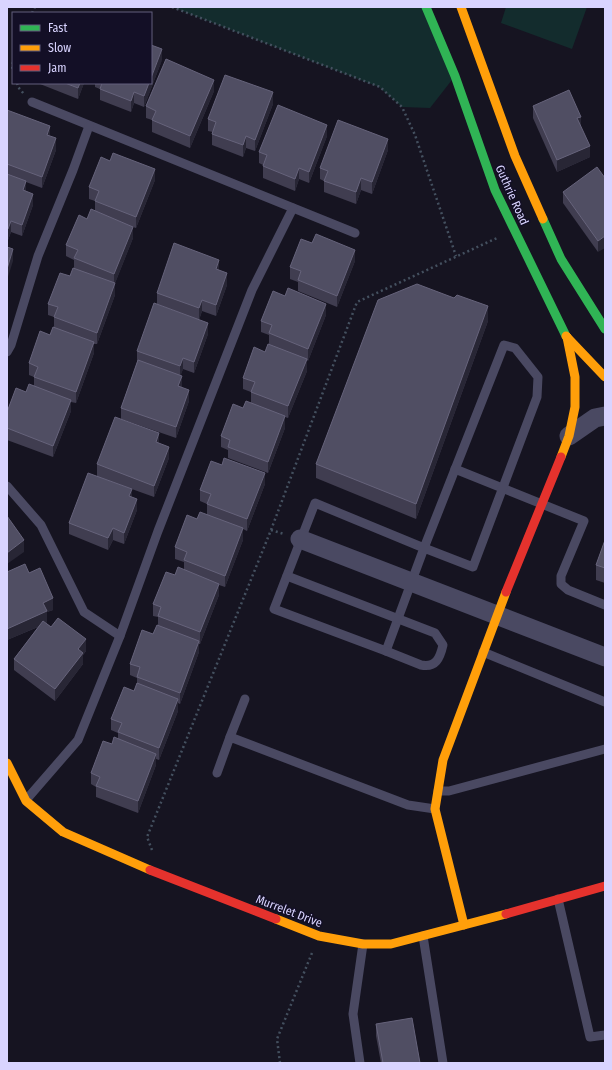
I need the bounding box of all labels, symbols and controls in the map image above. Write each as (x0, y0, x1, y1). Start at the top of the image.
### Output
legend (12, 12, 152, 84)
text: Fast (48, 21, 67, 35)
text: Slow (48, 41, 71, 55)
text: Jam (48, 61, 66, 75)
street label: Guthrie Road (493, 163, 531, 227)
street label: Murrelet Drive (254, 892, 324, 930)

